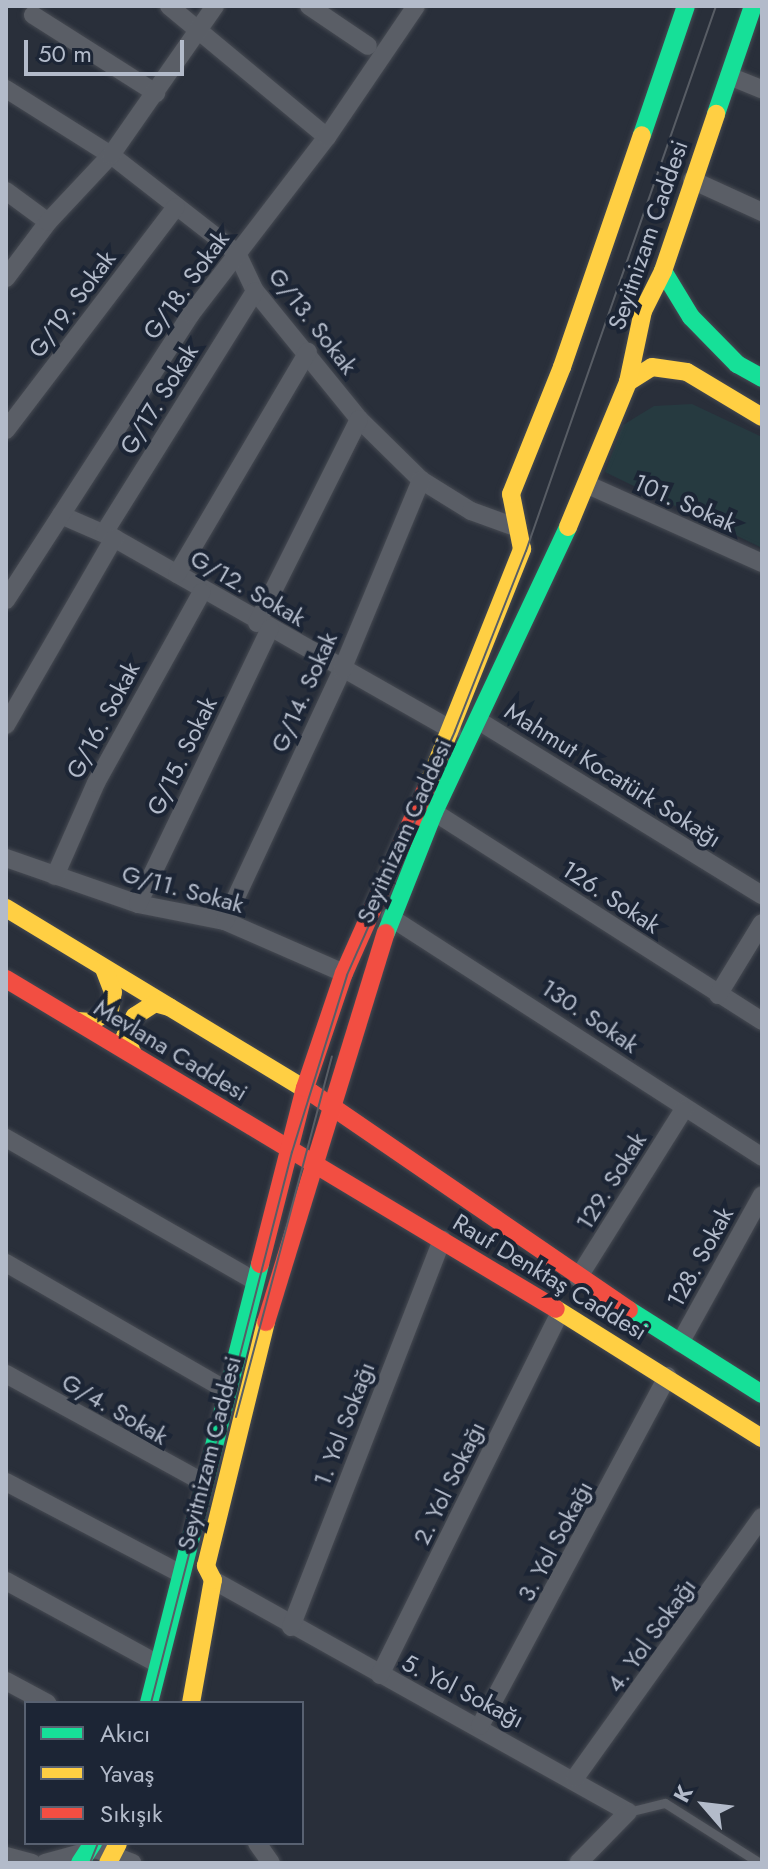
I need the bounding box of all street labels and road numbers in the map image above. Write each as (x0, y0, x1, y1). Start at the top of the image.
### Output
street label: Seyitnizam Caddesi (602, 136, 694, 334)
street label: G/18. Sokak (137, 225, 235, 345)
street label: G/19. Sokak (22, 245, 122, 363)
street label: G/13. Sokak (263, 262, 363, 380)
street label: G/17. Sokak (114, 339, 204, 459)
street label: 101. Sokak (629, 468, 741, 538)
street label: G/12. Sokak (185, 544, 311, 632)
street label: G/14. Sokak (265, 628, 343, 756)
street label: G/16. Sokak (60, 657, 146, 783)
street label: G/15. Sokak (141, 692, 223, 820)
street label: Mahmut Kocatürk Sokağı (500, 697, 726, 853)
street label: Seyitnizam Caddesi (350, 734, 458, 928)
street label: 126. Sokak (556, 855, 666, 939)
street label: G/11. Sokak (119, 859, 247, 919)
street label: 130. Sokak (536, 973, 644, 1059)
street label: Mevlana Caddesi (89, 993, 253, 1107)
street label: 129. Sokak (570, 1127, 652, 1235)
street label: 128. Sokak (661, 1202, 739, 1312)
street label: Rauf Denktaş Caddesi (448, 1208, 652, 1346)
street label: Seyitnizam Caddesi (171, 1353, 247, 1553)
street label: 1. Yol Sokağı (307, 1358, 381, 1490)
street label: G/4. Sokak (57, 1367, 173, 1451)
street label: 2. Yol Sokağı (407, 1417, 491, 1549)
street label: 3. Yol Sokağı (511, 1476, 599, 1606)
street label: 4. Yol Sokağı (600, 1573, 702, 1697)
street label: 5. Yol Sokağı (397, 1648, 529, 1734)

